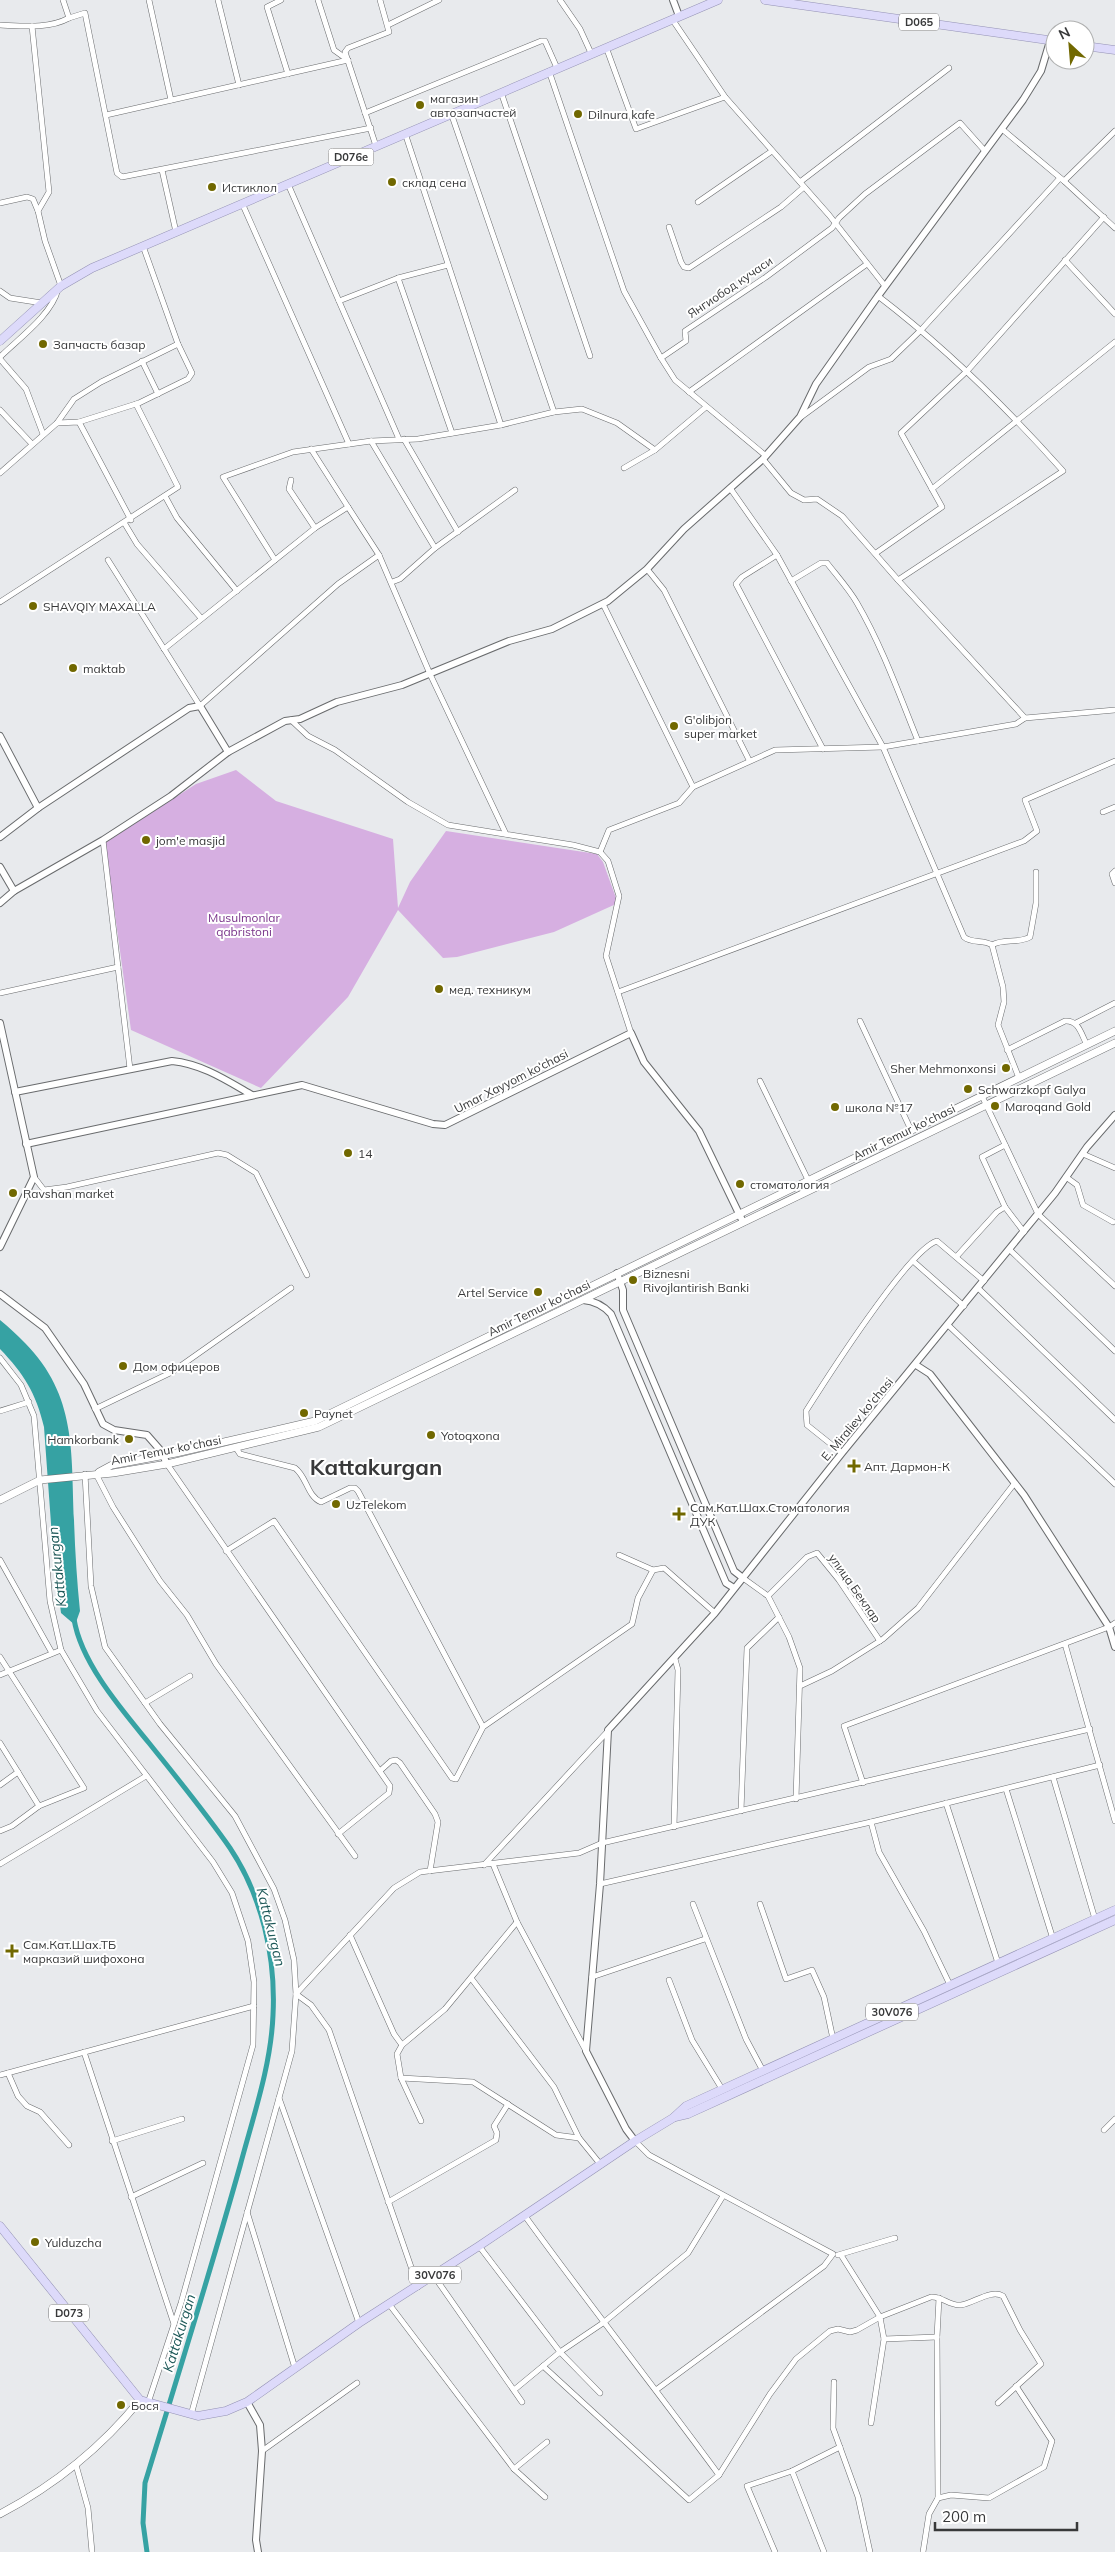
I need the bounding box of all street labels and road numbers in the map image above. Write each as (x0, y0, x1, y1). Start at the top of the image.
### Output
road number: D065 (899, 14, 939, 31)
road number: D076e (328, 148, 374, 166)
street label: Янгиобод кучаси (685, 253, 775, 321)
street label: Umar Xayyom ko‘chasi (451, 1046, 571, 1116)
street label: Amir Temur ko'chasi (850, 1101, 958, 1163)
street label: Amir Temur ko'chasi (485, 1277, 593, 1339)
street label: E. Miraliev ko'chasi (818, 1374, 896, 1464)
street label: Amir Temur ko'chasi (110, 1432, 223, 1468)
street label: улица Беклар (826, 1551, 884, 1625)
road number: 30V076 (866, 2004, 918, 2020)
road number: 30V076 (409, 2266, 461, 2284)
road number: D073 (49, 2304, 89, 2322)

